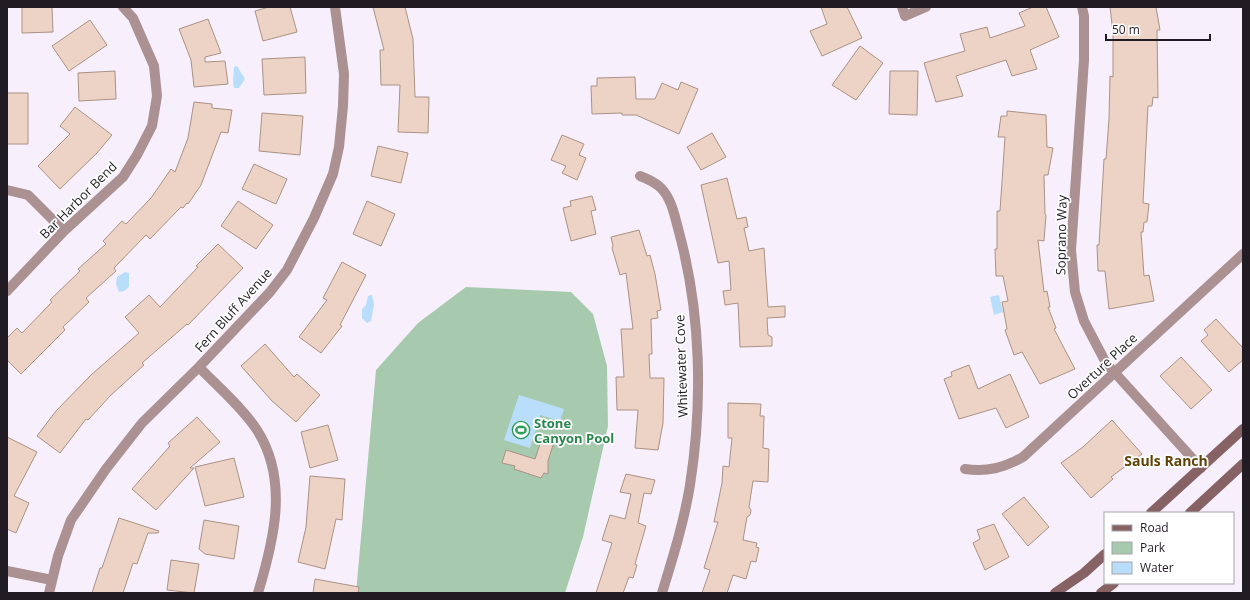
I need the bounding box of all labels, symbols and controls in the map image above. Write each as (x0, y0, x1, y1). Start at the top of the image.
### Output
scale bar (1106, 16, 1210, 42)
text: 50 m (1112, 21, 1140, 38)
street label: Bar Harbor Bend (35, 157, 121, 243)
street label: Soprano Way (1051, 194, 1071, 275)
street label: Fern Bluff Avenue (190, 264, 276, 356)
street label: Whitewater Cove (670, 314, 692, 418)
street label: Overture Place (1063, 329, 1141, 403)
place label: Stone Canyon Pool (534, 414, 614, 447)
sports icon: Stone Canyon Pool (511, 420, 531, 440)
district label: Sauls Ranch (1124, 451, 1208, 470)
legend (1104, 512, 1234, 584)
text: Road (1140, 519, 1169, 536)
text: Park (1140, 539, 1166, 556)
text: Water (1140, 559, 1174, 576)

